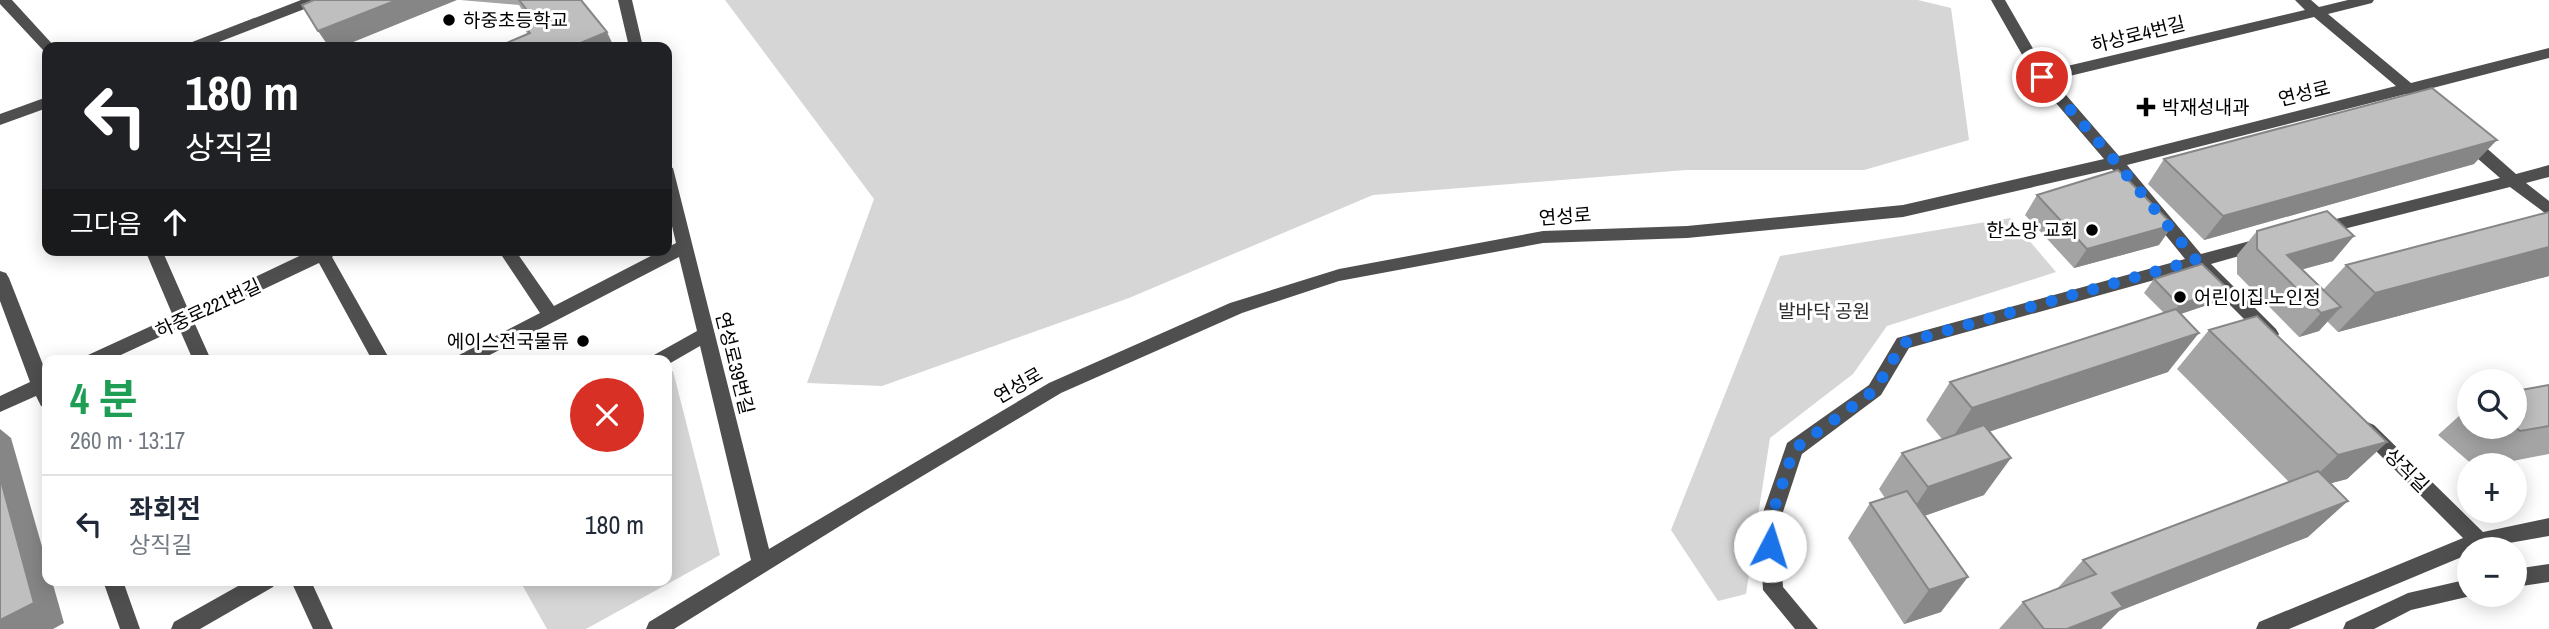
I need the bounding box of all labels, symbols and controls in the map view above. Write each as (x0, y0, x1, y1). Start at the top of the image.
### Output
place label: 하중초등학교 (463, 7, 568, 33)
street label: 하상로4번길 (2088, 10, 2188, 58)
marker: 하중초등학교 (441, 12, 457, 28)
pin (2012, 47, 2072, 107)
icon: arrive (2023, 58, 2061, 96)
text: 180 m (185, 59, 299, 125)
icon: left (70, 70, 161, 161)
street label: 연성로 (2275, 74, 2333, 112)
place label: 박재성내과 (2162, 94, 2249, 120)
marker: 박재성내과 (2136, 97, 2156, 117)
text: 상직길 (185, 126, 273, 169)
street label: 연성로 (1538, 201, 1592, 231)
icon: ahead (156, 203, 194, 241)
text: 그다음 (70, 206, 142, 241)
place label: 한소망 교회 (1986, 217, 2078, 243)
marker: 한소망 교회 (2084, 222, 2100, 238)
street label: 하중로221번길 (151, 272, 265, 344)
place label: 어린이집.노인정 (2194, 284, 2321, 310)
marker: 어린이집.노인정 (2172, 289, 2188, 305)
park label: 발바닥 공원 (1778, 298, 1870, 324)
street label: 연성로39번길 (710, 309, 760, 417)
place label: 에이스전국물류 (447, 328, 569, 354)
marker: 에이스전국물류 (575, 333, 591, 349)
street label: 연성로 (989, 361, 1047, 409)
map controls (2457, 369, 2527, 607)
button: search (2457, 369, 2527, 439)
text: 4 분 (70, 371, 137, 427)
button: close (570, 378, 644, 452)
text: 260 m · 13:17 (70, 425, 185, 456)
street label: 상직길 (2379, 442, 2435, 498)
button: + (2457, 453, 2527, 523)
text: 좌회전 (129, 491, 201, 526)
icon: left (70, 505, 108, 543)
text: 180 m (585, 507, 644, 542)
position arrow (1733, 509, 1807, 583)
text: 상직길 (129, 529, 192, 560)
button: − (2457, 537, 2527, 607)

